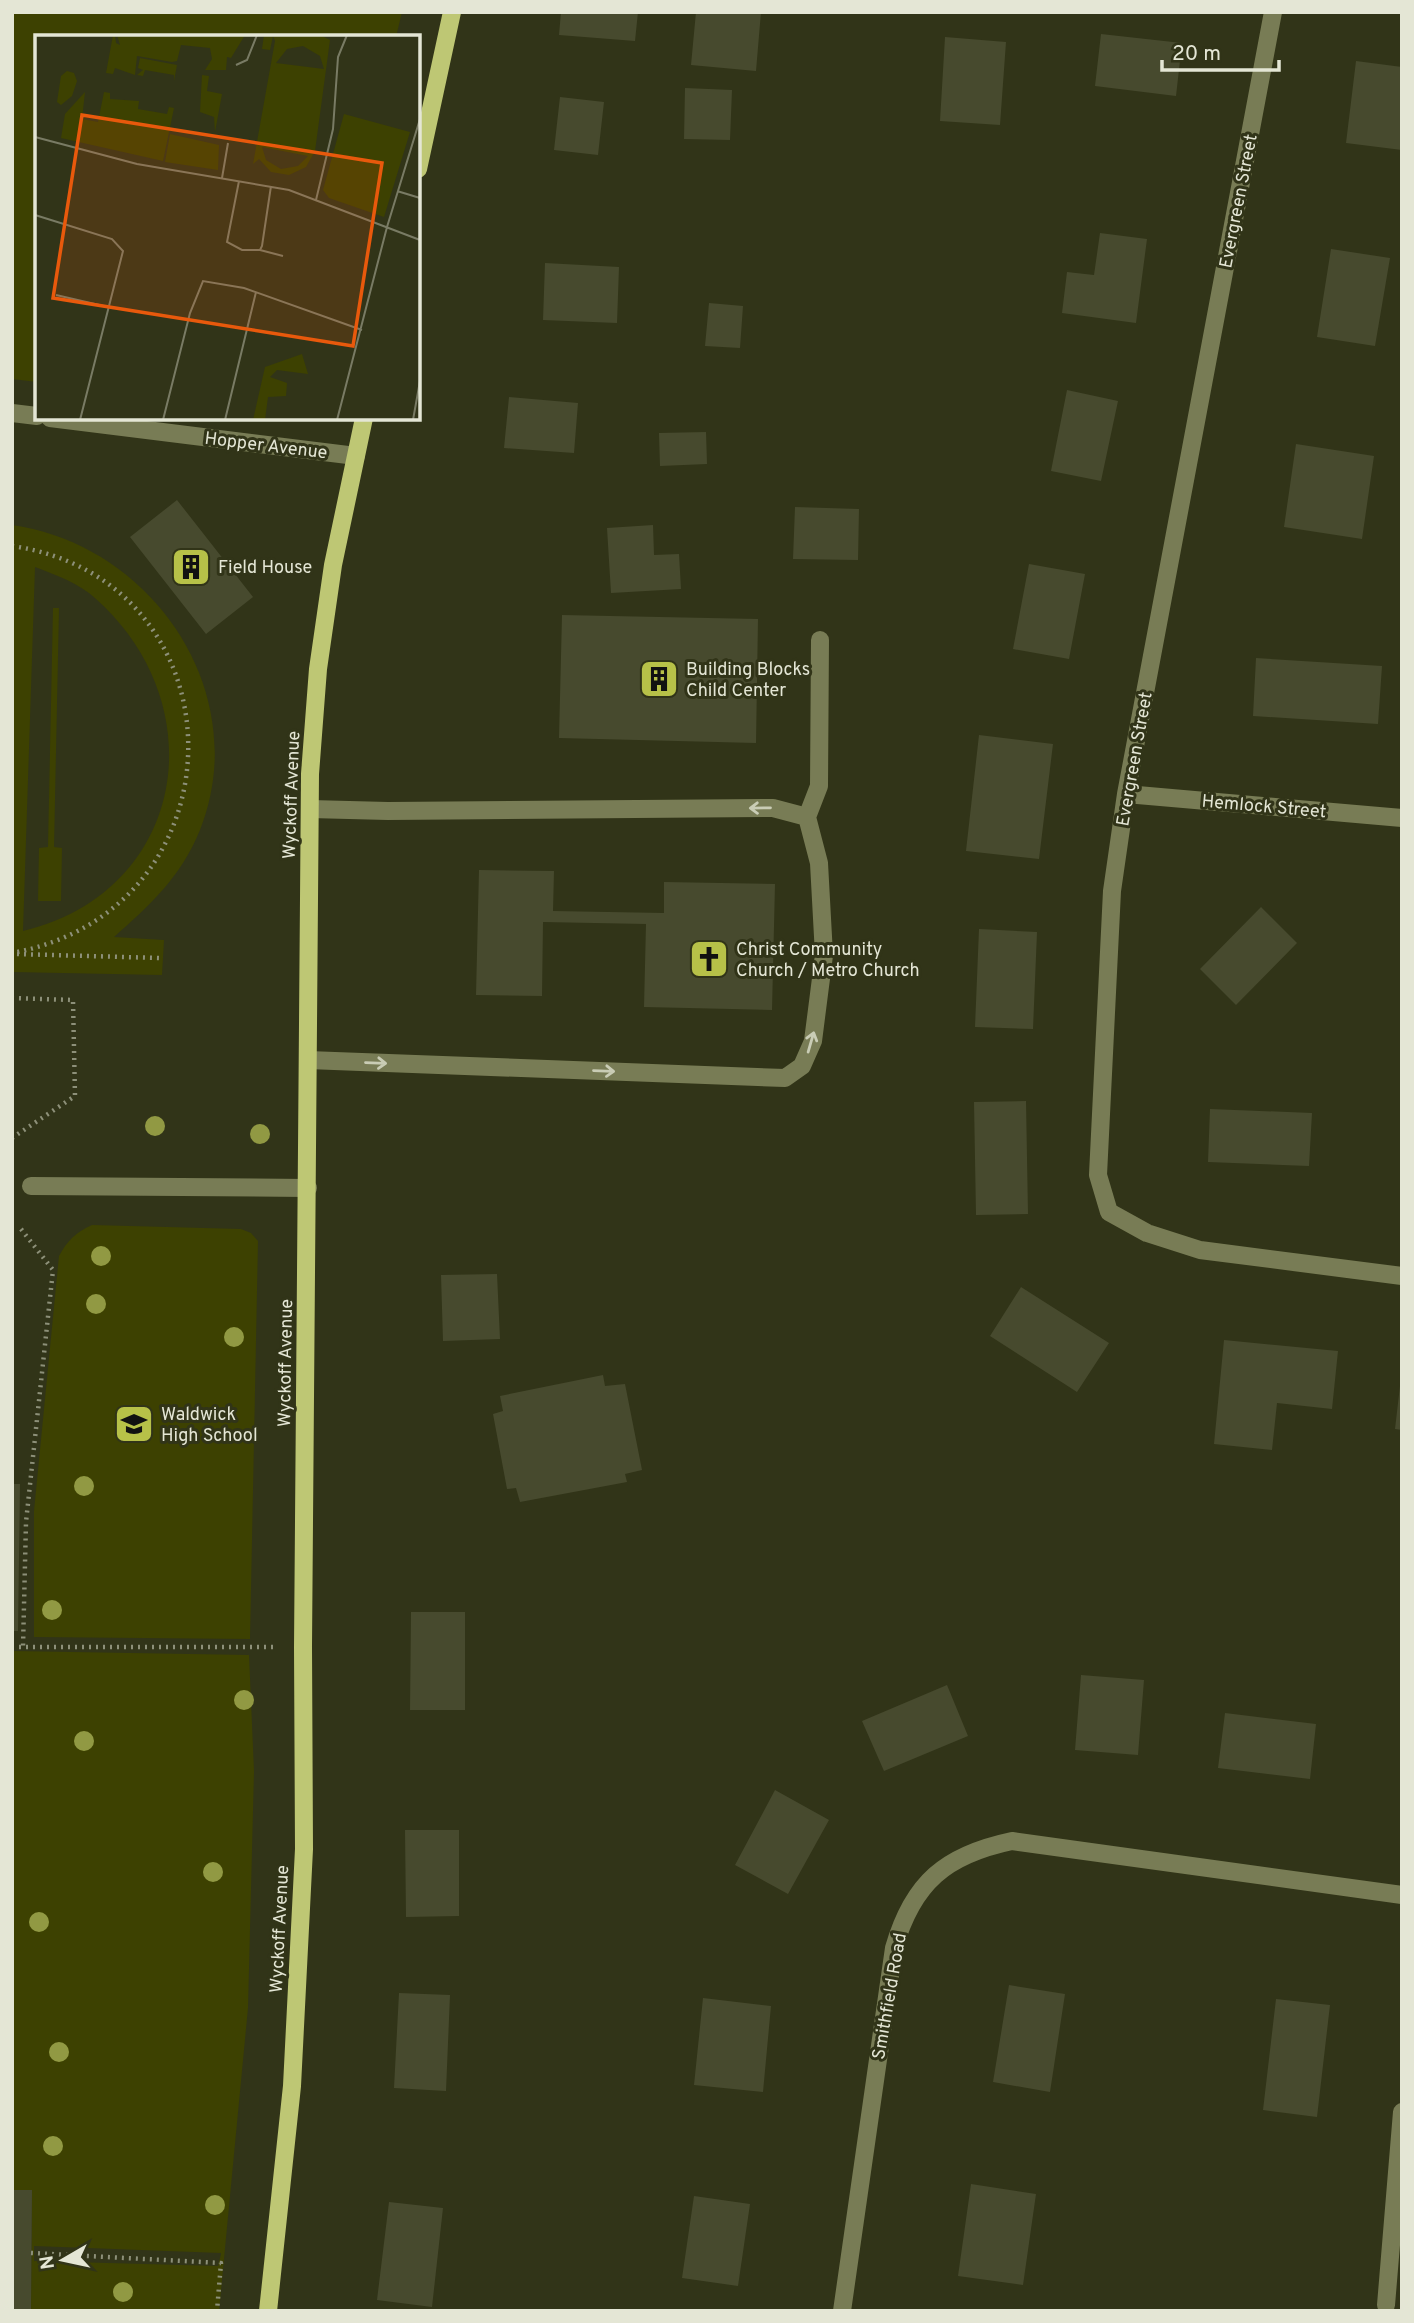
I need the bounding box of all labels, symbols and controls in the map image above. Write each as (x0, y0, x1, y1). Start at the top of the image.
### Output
scale bar (1162, 28, 1279, 72)
inset map (35, 35, 420, 420)
text: 20 m (1172, 41, 1221, 68)
street label: Evergreen Street (1215, 132, 1264, 270)
street label: Hopper Avenue (203, 428, 329, 465)
building icon: Field House (170, 546, 212, 588)
place label: Field House (218, 557, 312, 580)
building icon: Building Blocks Child Center (638, 658, 680, 700)
place label: Building Blocks Child Center (686, 659, 810, 703)
street label: Evergreen Street (1112, 690, 1159, 828)
street label: Wyckoff Avenue (279, 731, 306, 860)
street label: Hemlock Street (1201, 791, 1327, 824)
one-way arrow (748, 801, 771, 815)
church icon: Christ Community Church / Metro Church (688, 938, 730, 980)
place label: Christ Community Church / Metro Church (736, 939, 920, 983)
one-way arrow (805, 1032, 818, 1054)
one-way arrow (365, 1056, 388, 1069)
one-way arrow (592, 1064, 615, 1078)
street label: Wyckoff Avenue (274, 1299, 299, 1427)
school or university icon: Waldwick High School (113, 1403, 155, 1445)
place label: Waldwick High School (161, 1404, 258, 1448)
street label: Wyckoff Avenue (266, 1864, 295, 1994)
street label: Smithfield Road (868, 1931, 913, 2061)
north arrow (28, 2225, 98, 2295)
text: N (35, 2254, 61, 2271)

